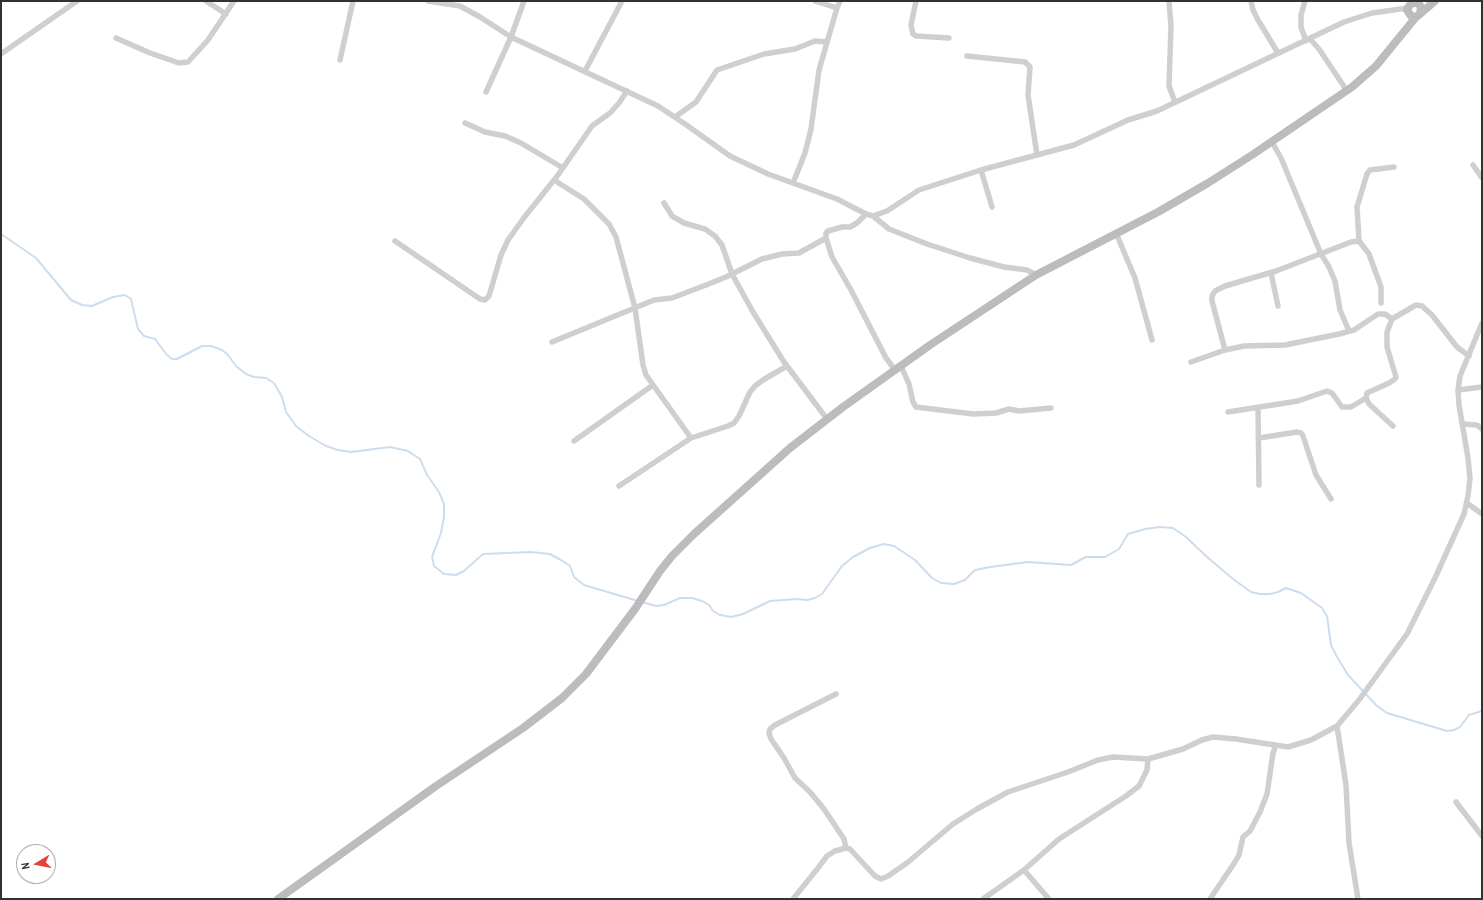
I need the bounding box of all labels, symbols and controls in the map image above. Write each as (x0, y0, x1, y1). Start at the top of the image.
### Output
north arrow (16, 844, 56, 884)
text: N (18, 861, 33, 870)

